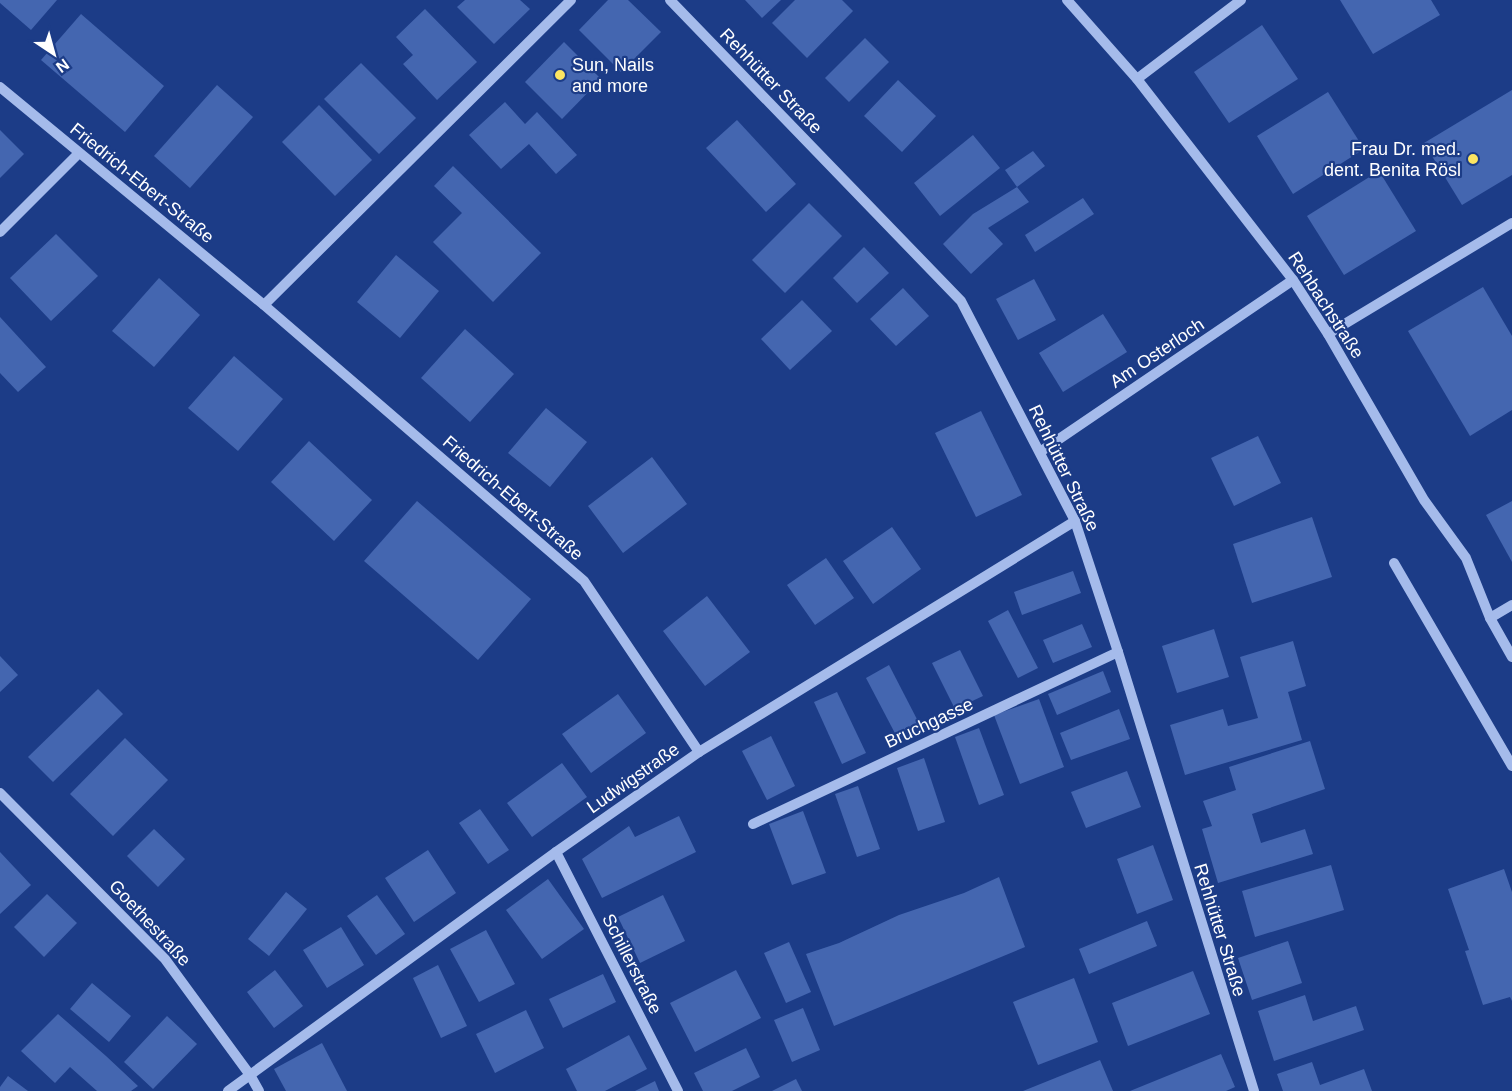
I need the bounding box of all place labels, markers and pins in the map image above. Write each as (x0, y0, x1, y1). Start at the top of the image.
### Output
place label: Sun, Nails and more (572, 55, 654, 96)
marker: Sun, Nails and more (553, 68, 567, 82)
place label: Frau Dr. med. dent. Benita Rösl (1324, 139, 1461, 180)
marker: Frau Dr. med. dent. Benita Rösl (1466, 152, 1480, 166)

